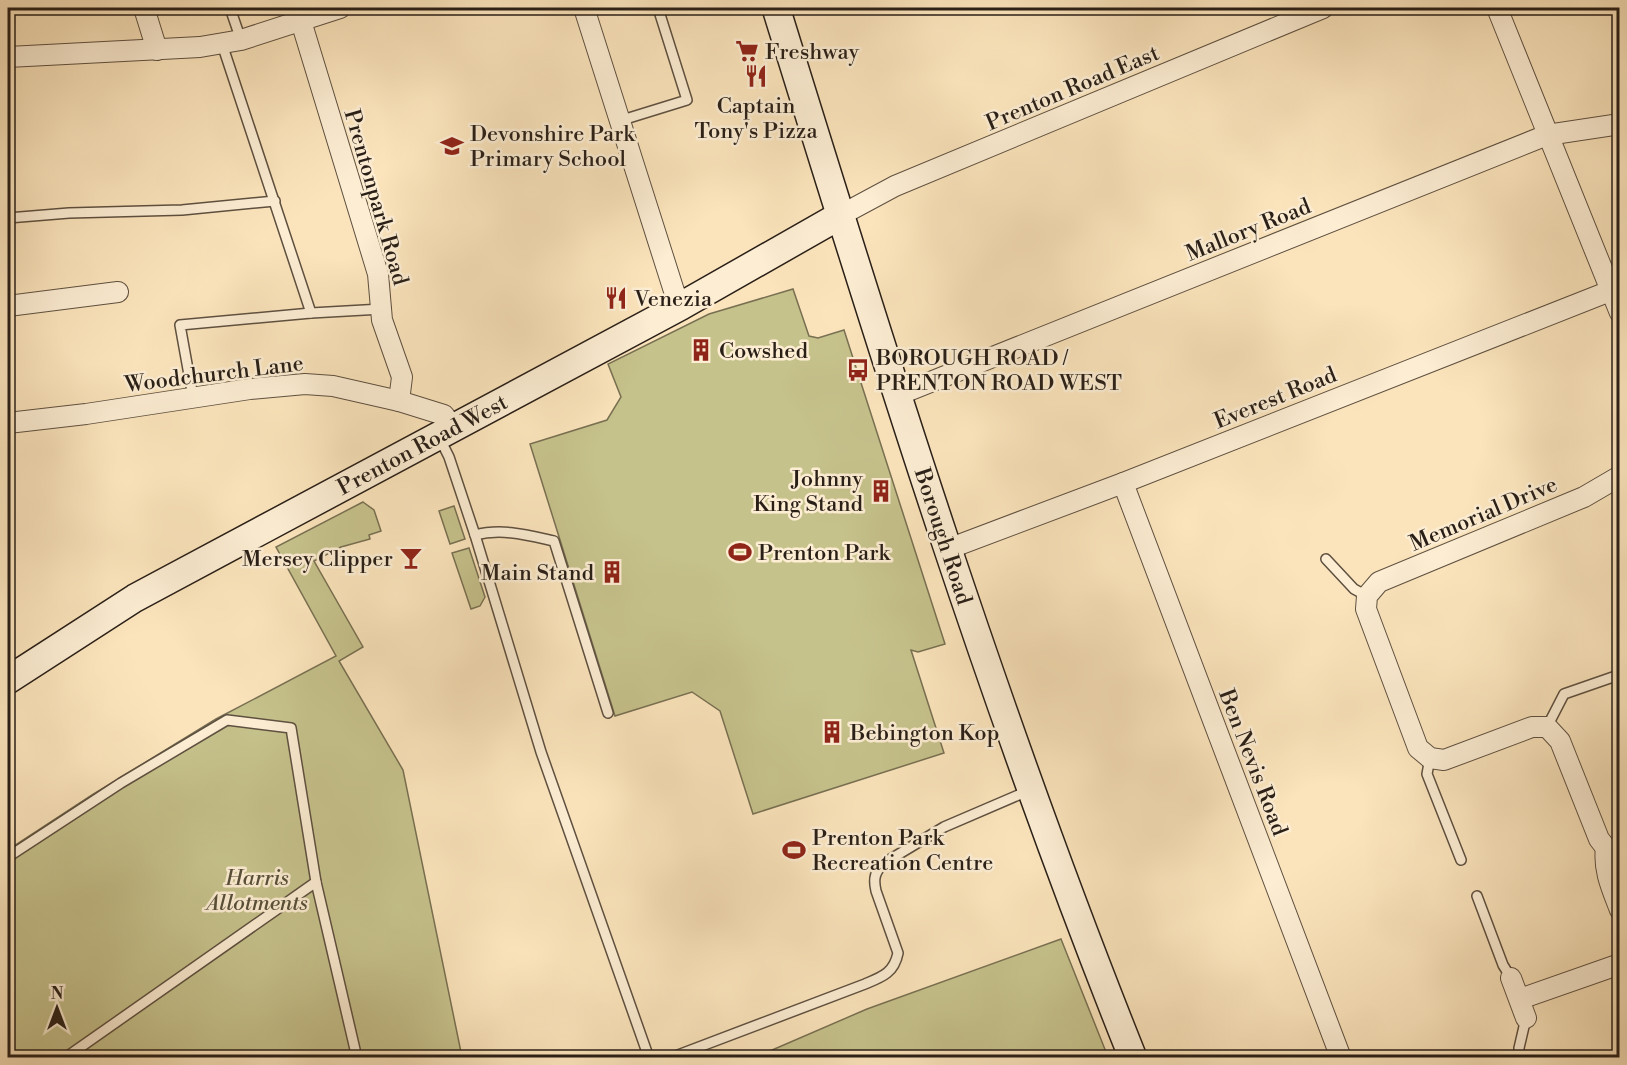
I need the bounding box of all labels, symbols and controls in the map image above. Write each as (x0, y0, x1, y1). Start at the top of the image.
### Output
supermarket icon: Freshway (734, 38, 760, 64)
place label: Freshway (765, 39, 860, 66)
street label: Prenton Road East (982, 40, 1163, 137)
restaurant icon: Captain Tony's Pizza (743, 63, 769, 89)
place label: Captain Tony's Pizza (694, 93, 818, 145)
street label: Prentonpark Road (338, 106, 414, 289)
place label: Devonshire Park Primary School (470, 121, 636, 173)
school or university icon: Devonshire Park Primary School (439, 133, 465, 159)
street label: Mallory Road (1182, 193, 1316, 268)
restaurant icon: Venezia (603, 285, 629, 311)
place label: Venezia (633, 286, 713, 313)
building icon: Cowshed (688, 337, 714, 363)
place label: Cowshed (719, 338, 808, 365)
place label: BOROUGH ROAD / PRENTON ROAD WEST (875, 345, 1122, 397)
street label: Woodchurch Lane (122, 350, 305, 399)
bus stop icon: BOROUGH ROAD / PRENTON ROAD WEST (845, 357, 871, 383)
street label: Everest Road (1210, 361, 1341, 435)
street label: Prenton Road West (333, 389, 513, 502)
street label: Borough Road (907, 464, 978, 609)
place label: Johnny King Stand (753, 466, 863, 518)
street label: Memorial Drive (1406, 471, 1561, 558)
building icon: Johnny King Stand (868, 478, 894, 504)
sports icon: Prenton Park (727, 539, 753, 565)
place label: Prenton Park (758, 540, 891, 567)
bar icon: Mersey Clipper (398, 545, 424, 571)
place label: Mersey Clipper (242, 546, 393, 573)
building icon: Main Stand (599, 559, 625, 585)
place label: Main Stand (481, 560, 594, 587)
street label: Ben Nevis Road (1212, 685, 1293, 840)
building icon: Bebington Kop (819, 719, 845, 745)
place label: Bebington Kop (849, 720, 999, 747)
place label: Prenton Park Recreation Centre (812, 825, 993, 877)
sports icon: Prenton Park Recreation Centre (781, 837, 807, 863)
park label: Harris Allotments (204, 865, 308, 917)
north arrow (27, 978, 87, 1038)
text: N (51, 984, 64, 1004)

